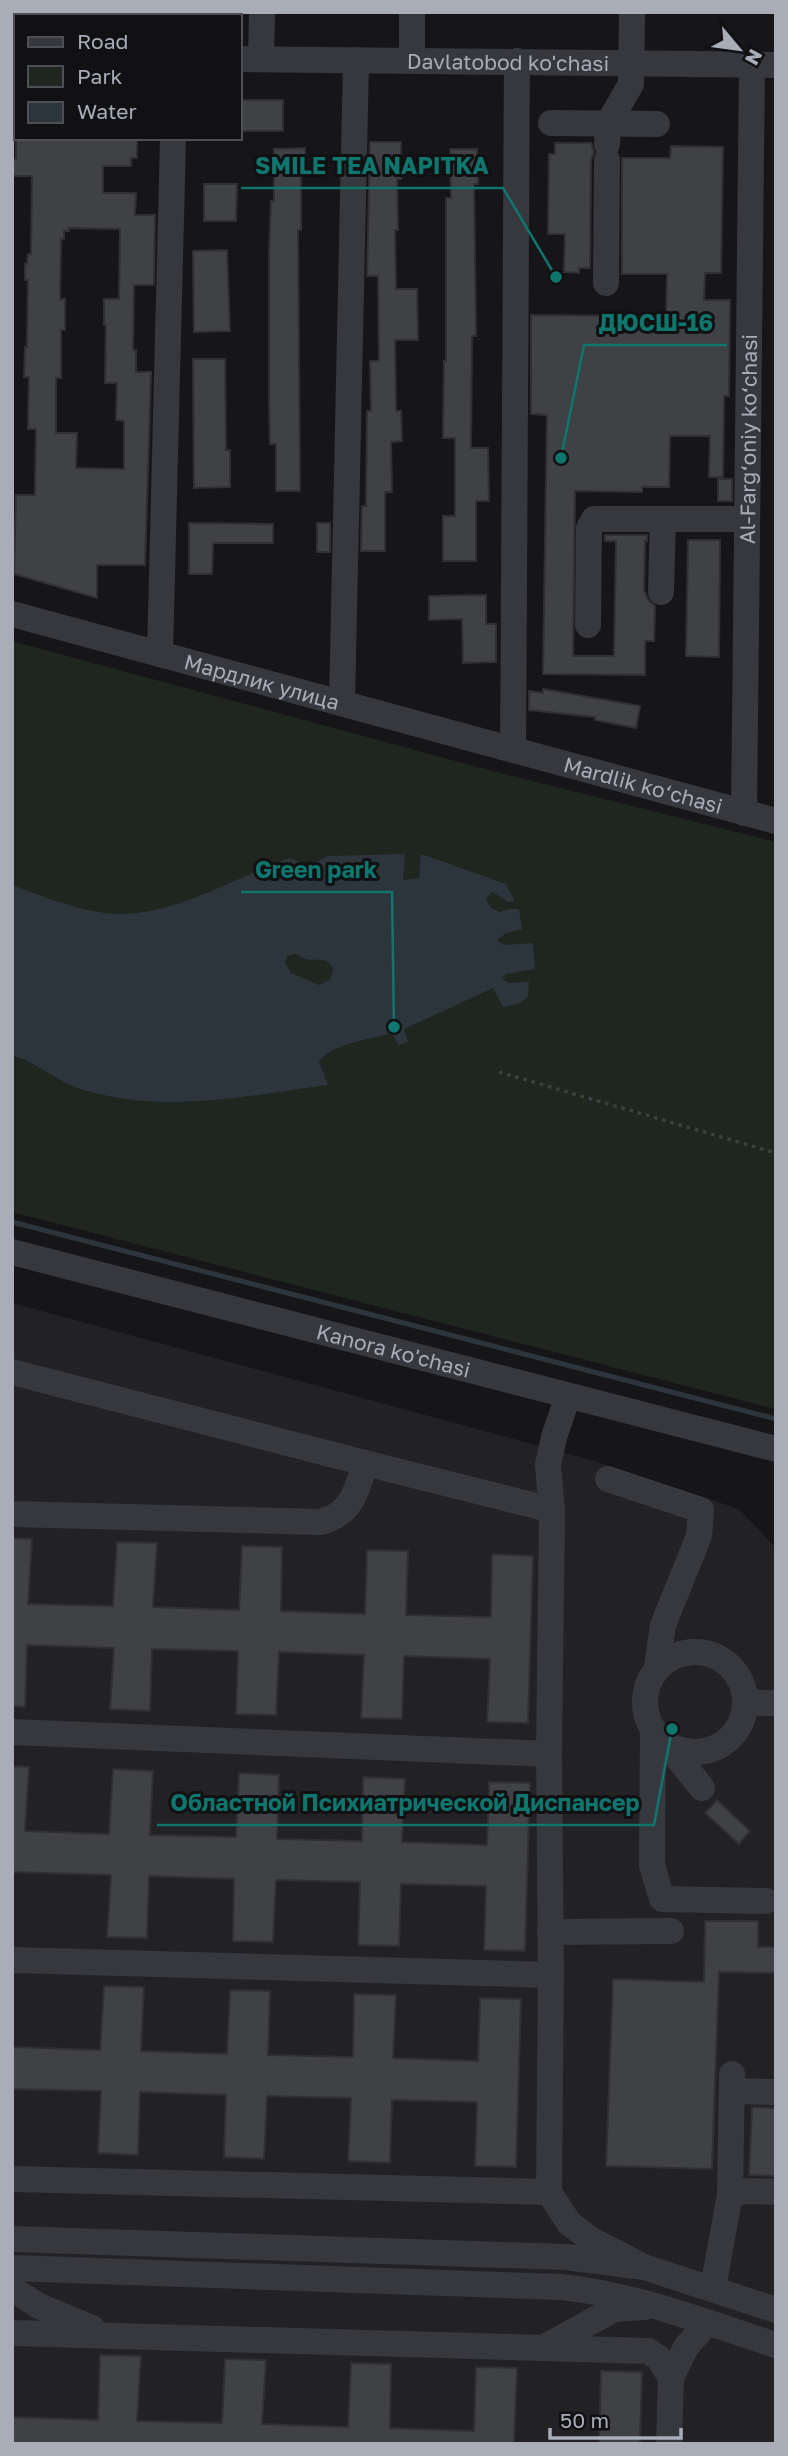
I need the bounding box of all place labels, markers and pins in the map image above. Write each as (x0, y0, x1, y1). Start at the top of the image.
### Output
callout: SMILE TEA NAPITKA (241, 144, 503, 188)
callout: ДЮСШ-16 (584, 301, 727, 345)
callout: Green park (241, 848, 392, 892)
callout: Областной Психиатрической Диспансер (157, 1781, 654, 1825)

